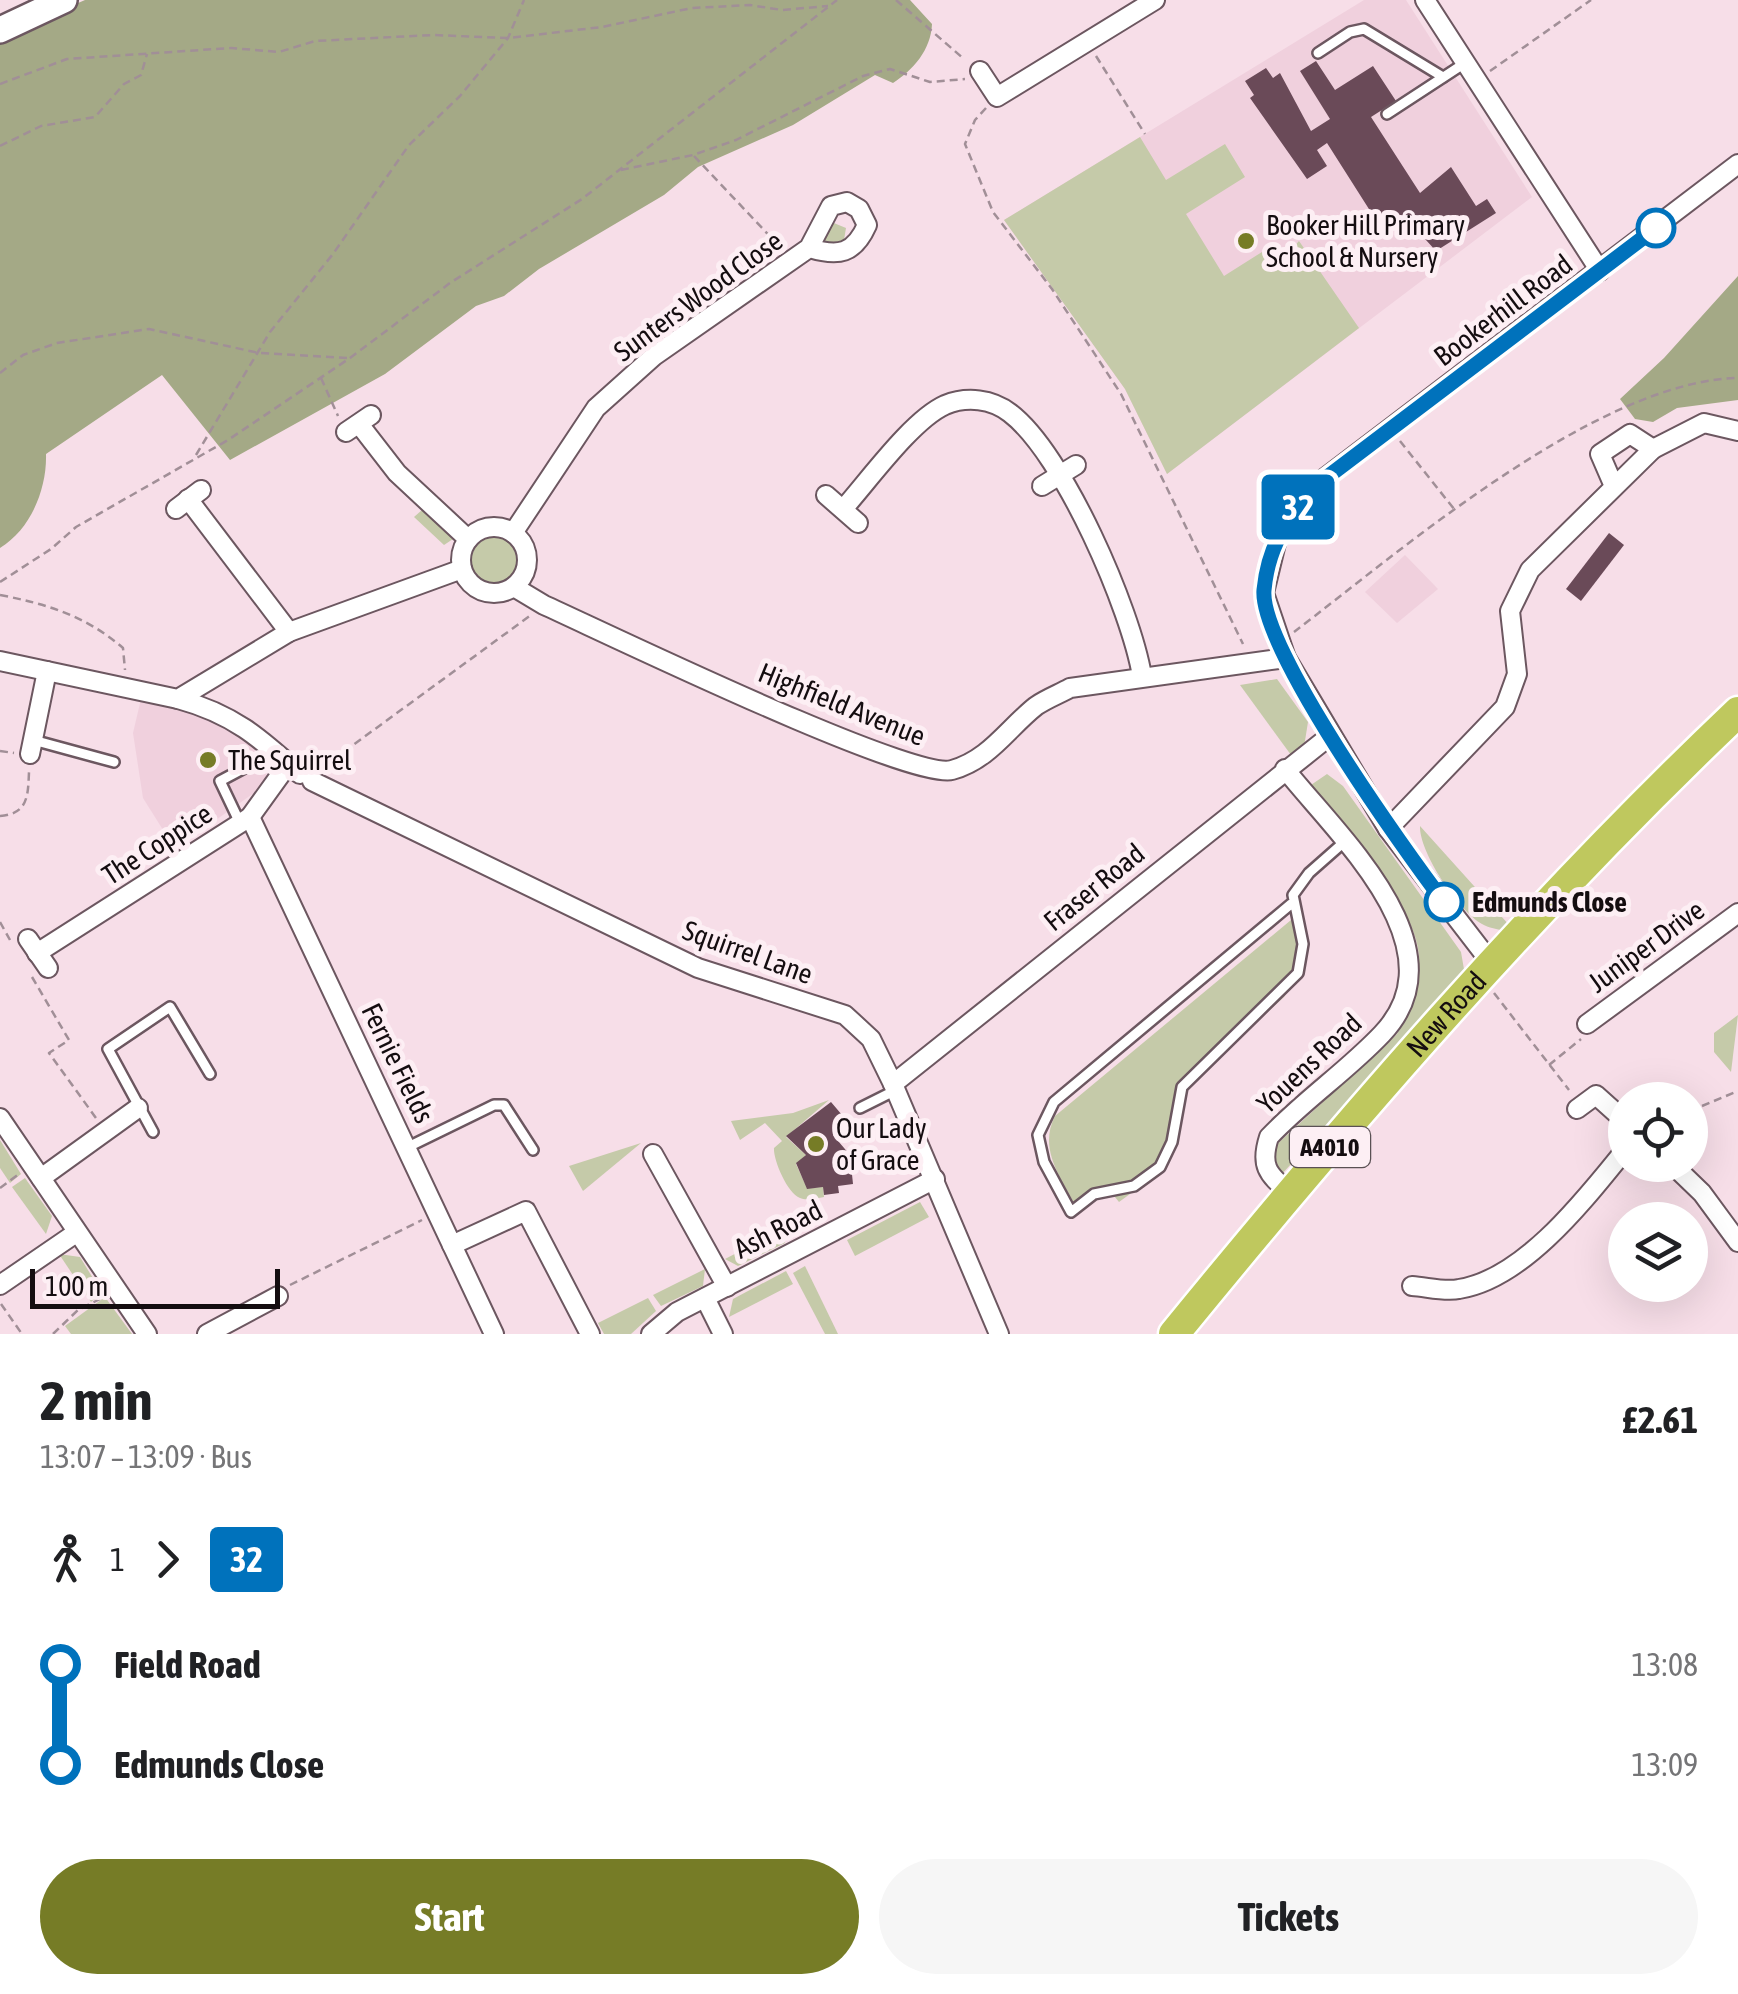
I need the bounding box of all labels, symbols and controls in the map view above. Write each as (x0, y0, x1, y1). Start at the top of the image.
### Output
place label: Booker Hill Primary School & Nursery (1266, 209, 1465, 273)
unlabelled marker (1637, 209, 1675, 247)
street label: Sunters Wood Close (608, 224, 788, 368)
marker: Booker Hill Primary School & Nursery (1235, 230, 1257, 252)
street label: Bookerhill Road (1428, 248, 1578, 372)
line badge: 32 (1253, 474, 1343, 540)
text: 32 (1282, 487, 1314, 527)
street label: Highfield Avenue (754, 656, 930, 752)
place label: The Squirrel (228, 744, 352, 776)
marker: The Squirrel (197, 749, 219, 771)
street label: The Coppice (96, 797, 218, 891)
street label: Fraser Road (1037, 837, 1151, 937)
marker: Edmunds Close (1425, 883, 1463, 921)
place label: Edmunds Close (1472, 886, 1627, 918)
street label: Juniper Drive (1582, 893, 1710, 999)
street label: Squirrel Lane (679, 914, 817, 990)
street label: New Road (1400, 965, 1493, 1063)
street label: Fernie Fields (355, 998, 441, 1128)
street label: Youens Road (1250, 1007, 1368, 1119)
map controls (1608, 1082, 1708, 1302)
button: locate (1608, 1082, 1708, 1182)
place label: Our Lady of Grace (836, 1112, 927, 1176)
road number: A4010 (1290, 1127, 1370, 1167)
marker: Our Lady of Grace (805, 1133, 827, 1155)
street label: Ash Road (729, 1193, 827, 1265)
button: layers (1608, 1202, 1708, 1302)
scale bar (30, 1264, 280, 1308)
text: 100 m (45, 1270, 108, 1302)
text: 2 min (40, 1369, 152, 1432)
text: £2.61 (1622, 1398, 1698, 1441)
text: 13:07 – 13:09 · Bus (40, 1438, 252, 1475)
icon: walk (40, 1532, 95, 1587)
icon: forward (140, 1532, 195, 1587)
text: 32 (230, 1539, 263, 1579)
text: 1 (110, 1541, 125, 1578)
text: Field Road (114, 1643, 261, 1686)
text: 13:08 (1632, 1646, 1698, 1683)
text: Edmunds Close (114, 1743, 324, 1786)
text: 13:09 (1632, 1746, 1698, 1783)
button: Start (40, 1859, 859, 1974)
button: Tickets (879, 1859, 1698, 1974)

